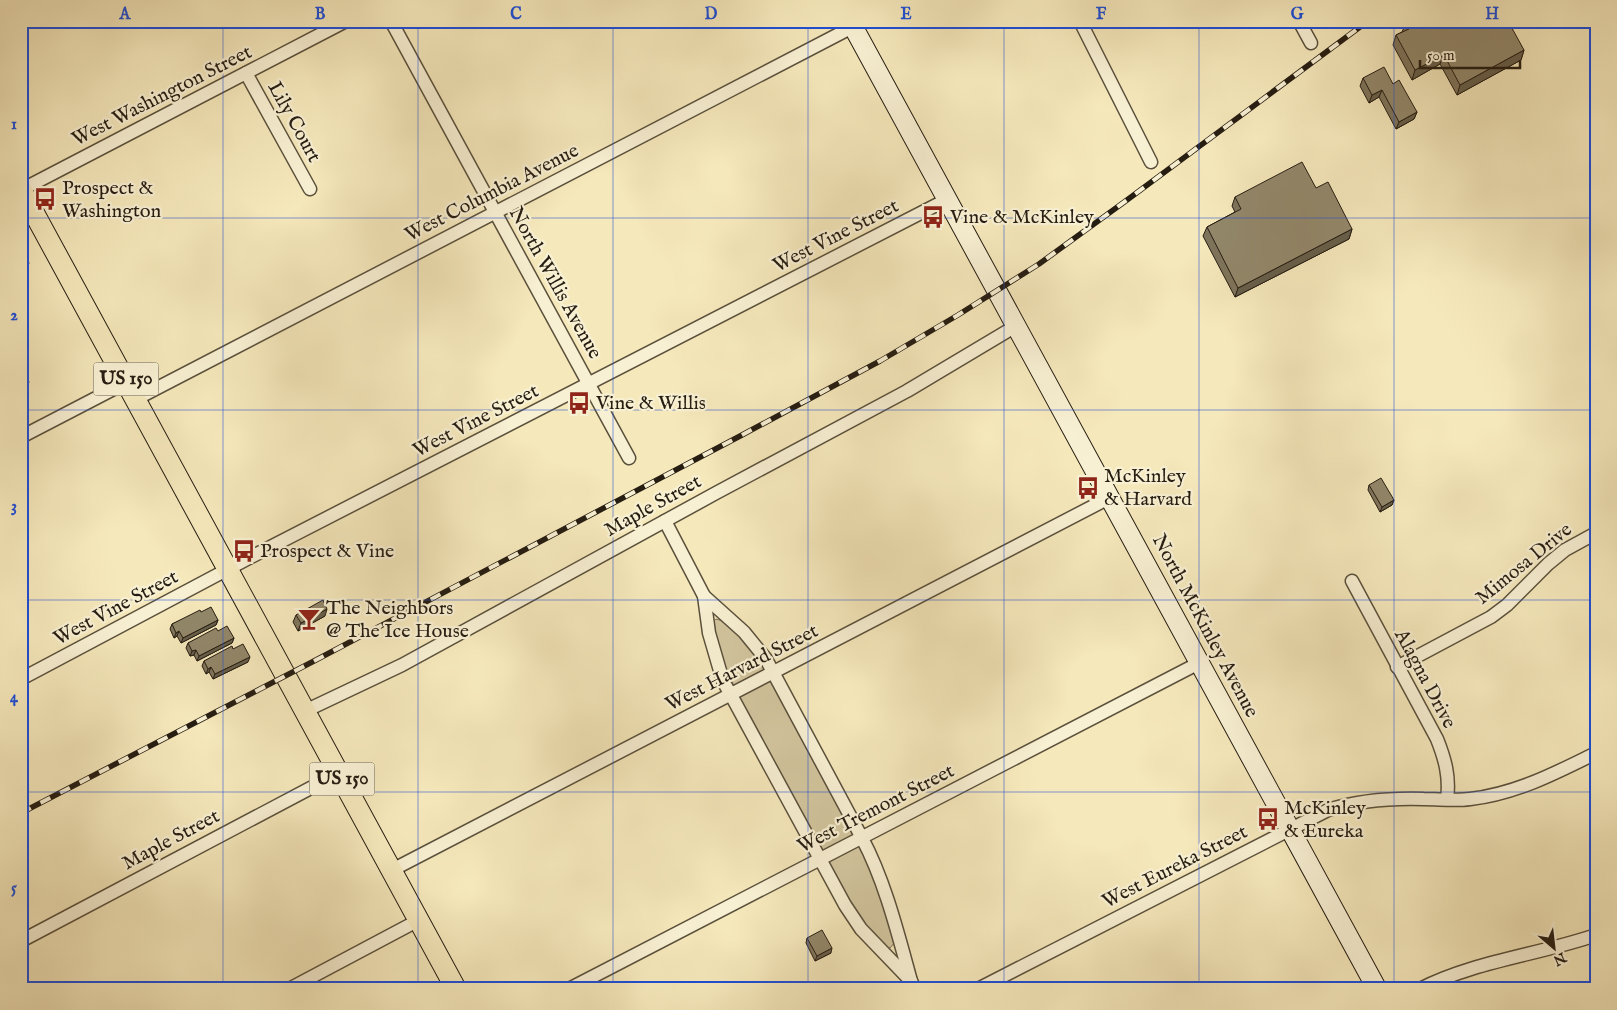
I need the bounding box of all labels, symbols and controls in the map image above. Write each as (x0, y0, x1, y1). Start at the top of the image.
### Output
text: A (119, 5, 132, 25)
text: B (315, 5, 326, 25)
text: C (510, 5, 522, 25)
text: D (705, 5, 718, 25)
text: E (900, 5, 912, 25)
text: F (1096, 5, 1107, 25)
text: G (1291, 5, 1304, 25)
text: H (1485, 5, 1499, 25)
scale bar (1420, 38, 1520, 70)
street label: West Washington Street (68, 40, 256, 152)
text: 50 m (1427, 46, 1455, 65)
street label: Lily Court (262, 77, 326, 167)
text: 1 (11, 115, 17, 135)
street label: West Columbia Avenue (401, 138, 583, 248)
place label: Prospect & Washington (62, 176, 162, 224)
bus stop icon: Prospect & Washington (32, 186, 58, 212)
street label: West Vine Street (769, 194, 903, 278)
street label: North Willis Avenue (503, 203, 607, 363)
bus stop icon: Vine & McKinley (920, 204, 946, 230)
place label: Vine & McKinley (949, 205, 1094, 230)
text: 2 (10, 306, 18, 326)
road number: US 150 (94, 362, 158, 396)
street label: West Vine Street (409, 379, 543, 463)
bus stop icon: Vine & Willis (566, 390, 592, 416)
place label: Vine & Willis (595, 391, 706, 416)
place label: McKinley & Harvard (1104, 464, 1192, 512)
street label: Maple Street (600, 469, 706, 543)
bus stop icon: McKinley & Harvard (1075, 475, 1101, 501)
text: 3 (11, 497, 17, 517)
street label: Mimosa Drive (1471, 517, 1577, 611)
street label: North McKinley Avenue (1146, 530, 1264, 722)
bus stop icon: Prospect & Vine (231, 538, 257, 564)
place label: Prospect & Vine (260, 539, 394, 564)
street label: West Vine Street (49, 565, 183, 651)
place label: The Neighbors @ The Ice House (326, 596, 469, 644)
bar icon: The Neighbors @ The Ice House (296, 606, 322, 632)
street label: West Harvard Street (661, 619, 823, 717)
street label: Alagna Drive (1388, 624, 1462, 733)
text: 4 (10, 688, 19, 708)
street label: West Tremont Street (793, 759, 959, 859)
road number: US 150 (310, 762, 374, 796)
place label: McKinley & Eureka (1284, 796, 1366, 844)
street label: Maple Street (118, 804, 224, 876)
bus stop icon: McKinley & Eureka (1255, 806, 1281, 832)
street label: West Eureka Street (1098, 820, 1252, 914)
text: 5 (11, 879, 17, 899)
north arrow (1530, 922, 1580, 972)
text: N (1550, 947, 1570, 969)

